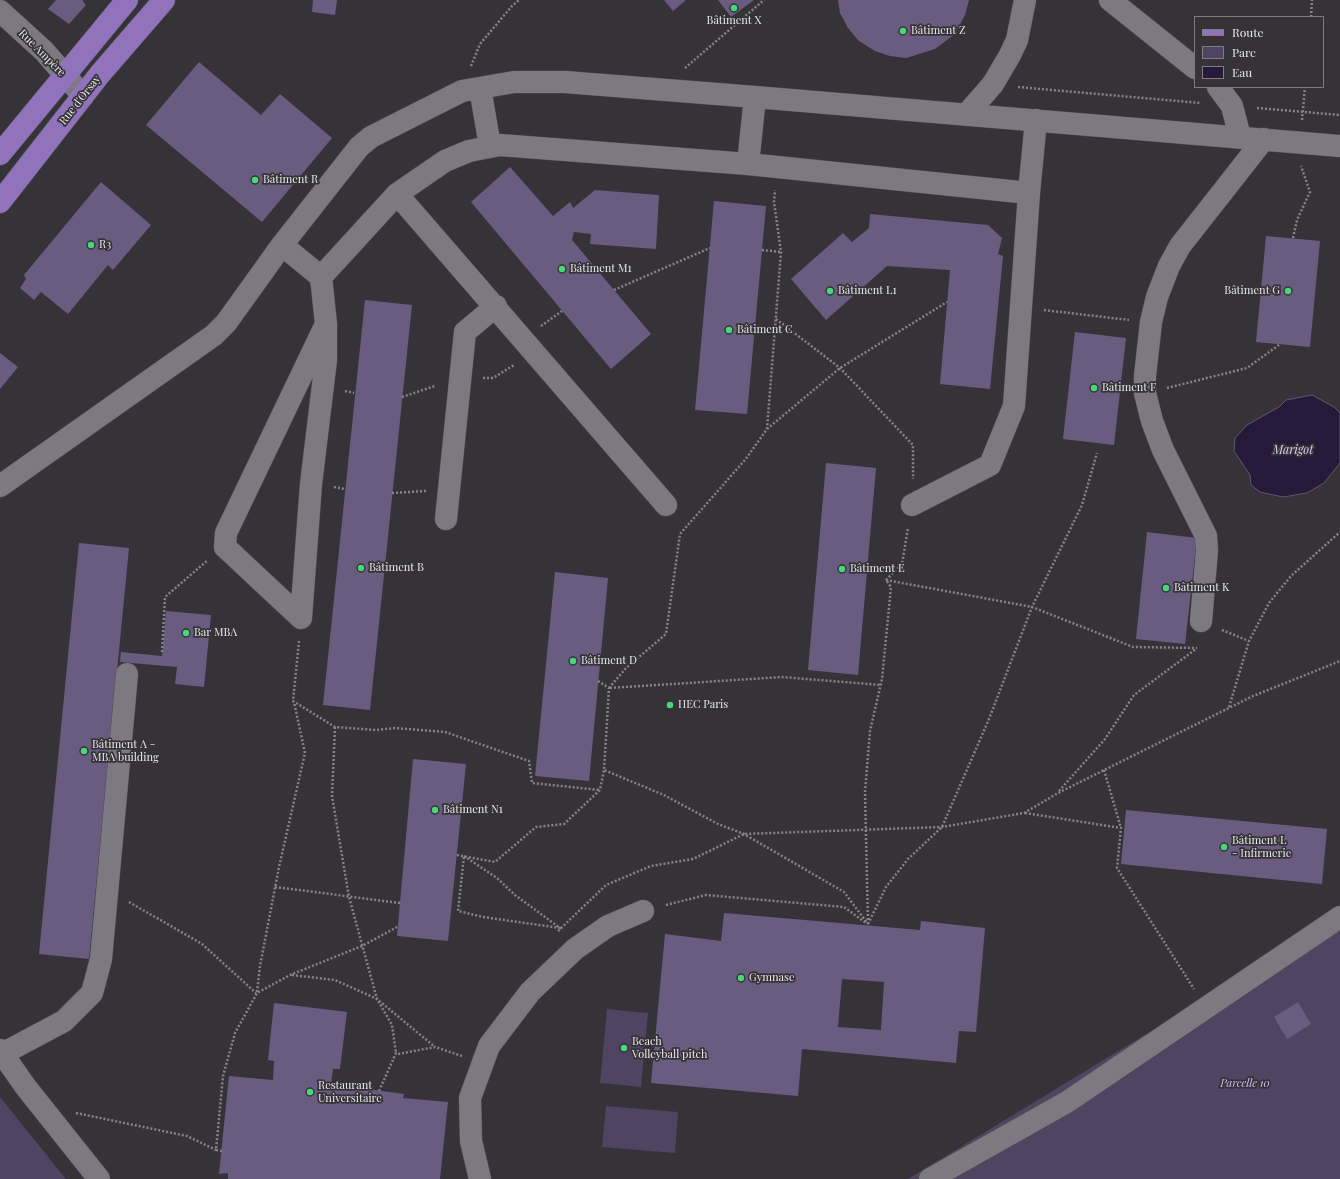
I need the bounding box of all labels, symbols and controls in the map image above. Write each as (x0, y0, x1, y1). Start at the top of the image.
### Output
marker: Bâtiment X (729, 3, 739, 13)
place label: Bâtiment X (707, 14, 761, 28)
legend (1194, 16, 1324, 88)
place label: Bâtiment Z (911, 24, 966, 38)
text: Route (1232, 24, 1264, 40)
marker: Bâtiment Z (898, 26, 908, 36)
street label: Rue Ampère (16, 27, 68, 79)
text: Parc (1232, 44, 1256, 60)
text: Eau (1232, 64, 1252, 80)
street label: Rue d'Orsay (57, 73, 103, 127)
place label: Bâtiment R (263, 173, 318, 187)
marker: Bâtiment R (250, 175, 260, 185)
place label: R3 (99, 238, 111, 252)
marker: R3 (86, 240, 96, 250)
place label: Bâtiment M1 (570, 262, 632, 276)
marker: Bâtiment M1 (557, 264, 567, 274)
place label: Bâtiment L1 (838, 284, 897, 298)
place label: Bâtiment G (1224, 284, 1280, 298)
marker: Bâtiment L1 (825, 286, 835, 296)
marker: Bâtiment G (1283, 286, 1293, 296)
place label: Bâtiment C (737, 323, 793, 337)
marker: Bâtiment C (724, 325, 734, 335)
place label: Bâtiment F (1102, 381, 1156, 395)
marker: Bâtiment F (1089, 383, 1099, 393)
water label: Marigot (1273, 443, 1313, 457)
place label: Bâtiment B (369, 561, 424, 575)
place label: Bâtiment E (850, 562, 905, 576)
marker: Bâtiment B (356, 563, 366, 573)
marker: Bâtiment E (837, 564, 847, 574)
place label: Bâtiment K (1174, 581, 1229, 595)
marker: Bâtiment K (1161, 583, 1171, 593)
place label: Bar MBA (194, 626, 237, 640)
marker: Bar MBA (181, 628, 191, 638)
place label: Bâtiment D (581, 654, 637, 668)
marker: Bâtiment D (568, 656, 578, 666)
place label: HEC Paris (678, 698, 728, 712)
marker: HEC Paris (665, 700, 675, 710)
place label: Bâtiment A - MBA building (92, 738, 159, 764)
marker: Bâtiment A - MBA building (79, 746, 89, 756)
place label: Bâtiment N1 (443, 803, 503, 817)
marker: Bâtiment N1 (430, 805, 440, 815)
place label: Bâtiment L - Infirmerie (1232, 834, 1291, 860)
marker: Bâtiment L - Infirmerie (1219, 842, 1229, 852)
place label: Gymnase (749, 971, 795, 985)
marker: Gymnase (736, 973, 746, 983)
place label: Beach Volleyball pitch (632, 1035, 707, 1061)
marker: Beach Volleyball pitch (619, 1043, 629, 1053)
park label: Parcelle 10 (1220, 1077, 1270, 1091)
place label: Restaurant Universitaire (318, 1079, 382, 1105)
marker: Restaurant Universitaire (305, 1087, 315, 1097)

